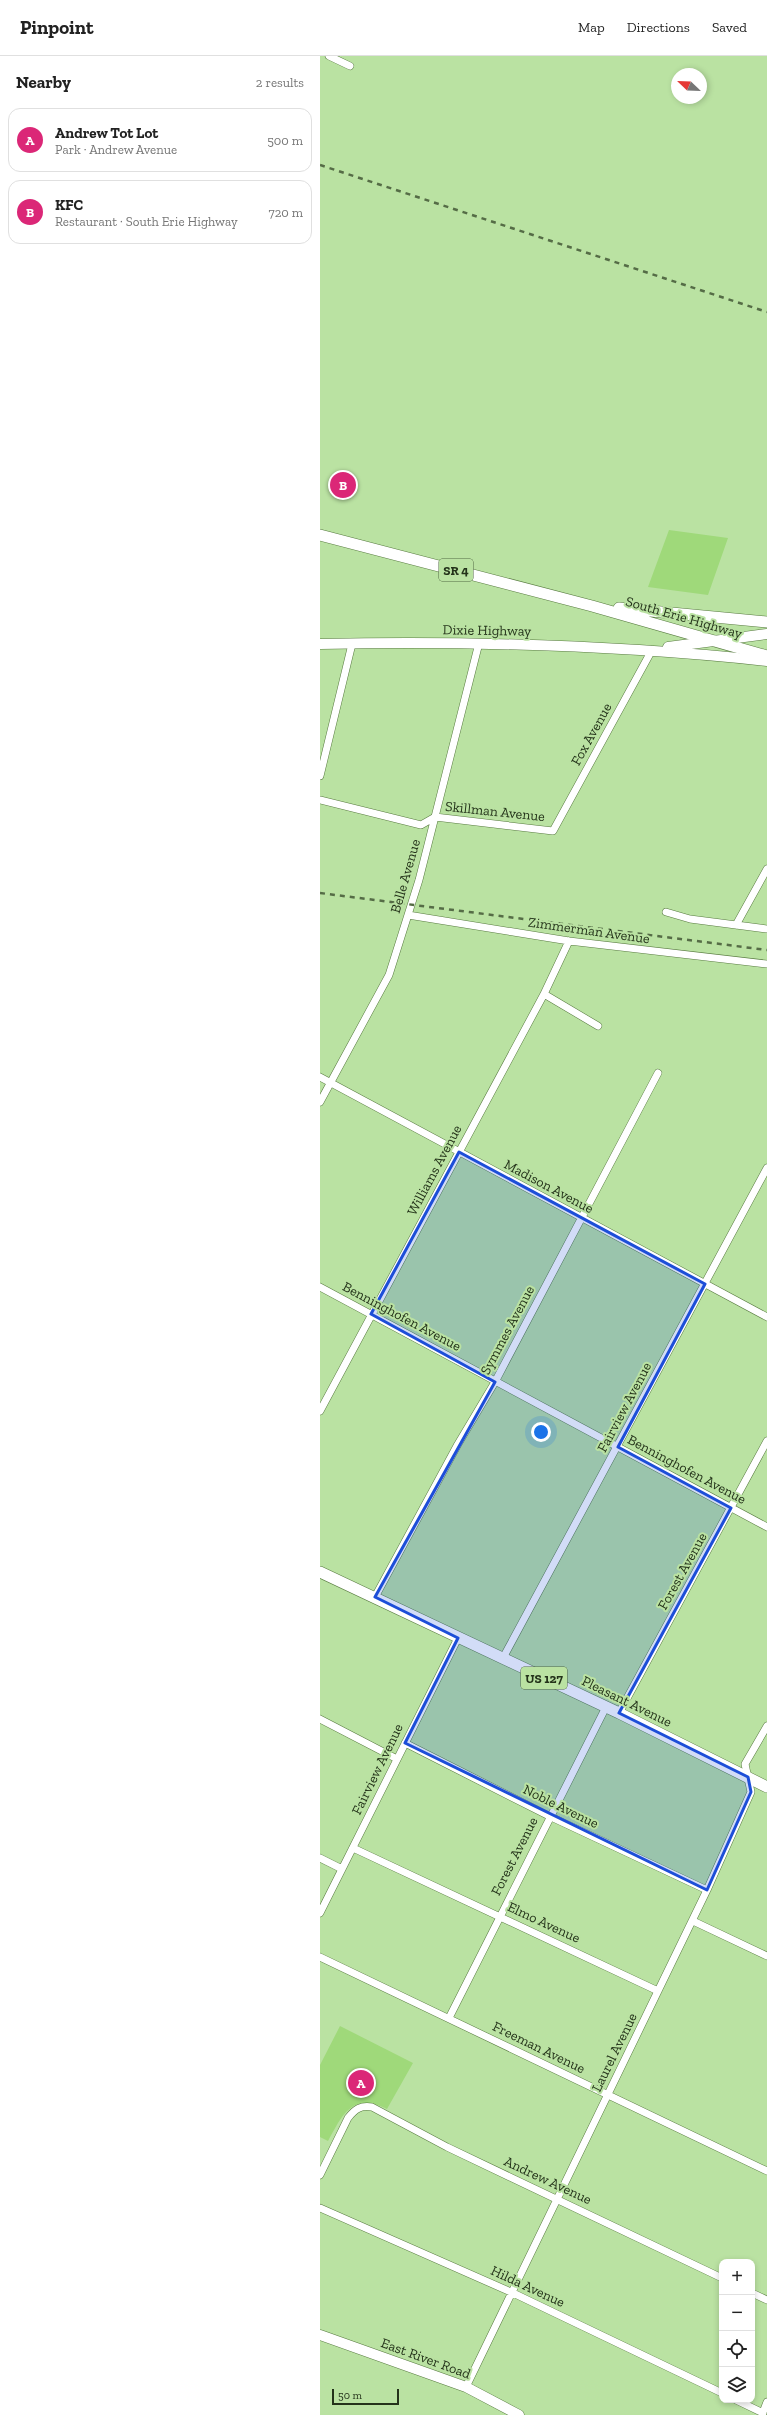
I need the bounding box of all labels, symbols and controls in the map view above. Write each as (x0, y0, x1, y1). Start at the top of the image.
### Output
text: Pinpoint (20, 16, 94, 39)
text: Map (578, 19, 605, 36)
text: Directions (627, 19, 690, 36)
text: Saved (712, 19, 747, 36)
north arrow (671, 68, 707, 104)
text: Nearby (16, 72, 71, 92)
text: 2 results (256, 75, 304, 90)
text: Andrew Tot Lot (55, 124, 158, 142)
text: A (26, 133, 34, 148)
text: 500 m (267, 133, 303, 148)
text: Park · Andrew Avenue (55, 142, 177, 157)
text: KFC (55, 196, 83, 214)
text: B (26, 205, 34, 220)
text: 720 m (269, 205, 303, 220)
text: Restaurant · South Erie Highway (55, 214, 238, 229)
pin: B (330, 470, 356, 500)
road number: SR 4 (439, 559, 473, 581)
street label: South Erie Highway (624, 593, 745, 642)
street label: Dixie Highway (442, 621, 532, 640)
street label: Fox Avenue (567, 700, 616, 768)
street label: Skillman Avenue (444, 798, 546, 825)
street label: Belle Avenue (387, 837, 424, 915)
street label: Zimmerman Avenue (527, 914, 651, 948)
street label: Williams Avenue (403, 1122, 466, 1218)
street label: Madison Avenue (501, 1156, 597, 1217)
street label: Benninghofen Avenue (340, 1278, 464, 1355)
street label: Symmes Avenue (477, 1282, 538, 1378)
street label: Fairview Avenue (594, 1359, 655, 1455)
your location (531, 1422, 551, 1442)
street label: Benninghofen Avenue (625, 1431, 749, 1508)
street label: Forest Avenue (654, 1529, 711, 1613)
road number: US 127 (521, 1667, 567, 1689)
street label: Pleasant Avenue (579, 1672, 675, 1731)
street label: Fairview Avenue (348, 1721, 407, 1818)
street label: Noble Avenue (520, 1781, 602, 1832)
street label: Forest Avenue (487, 1814, 542, 1898)
street label: Elmo Avenue (505, 1898, 583, 1947)
street label: Laurel Avenue (588, 2010, 641, 2094)
street label: Freeman Avenue (490, 2018, 588, 2077)
pin: A (348, 2068, 374, 2098)
street label: Andrew Avenue (501, 2153, 595, 2208)
map controls (719, 2259, 755, 2403)
button: + (719, 2259, 755, 2295)
street label: Hilda Avenue (488, 2262, 568, 2311)
button: − (719, 2295, 755, 2331)
button: locate (719, 2331, 755, 2367)
street label: East River Road (379, 2334, 473, 2383)
button: layers (719, 2367, 755, 2403)
scale bar (332, 2387, 399, 2406)
text: 50 m (338, 2389, 362, 2402)

